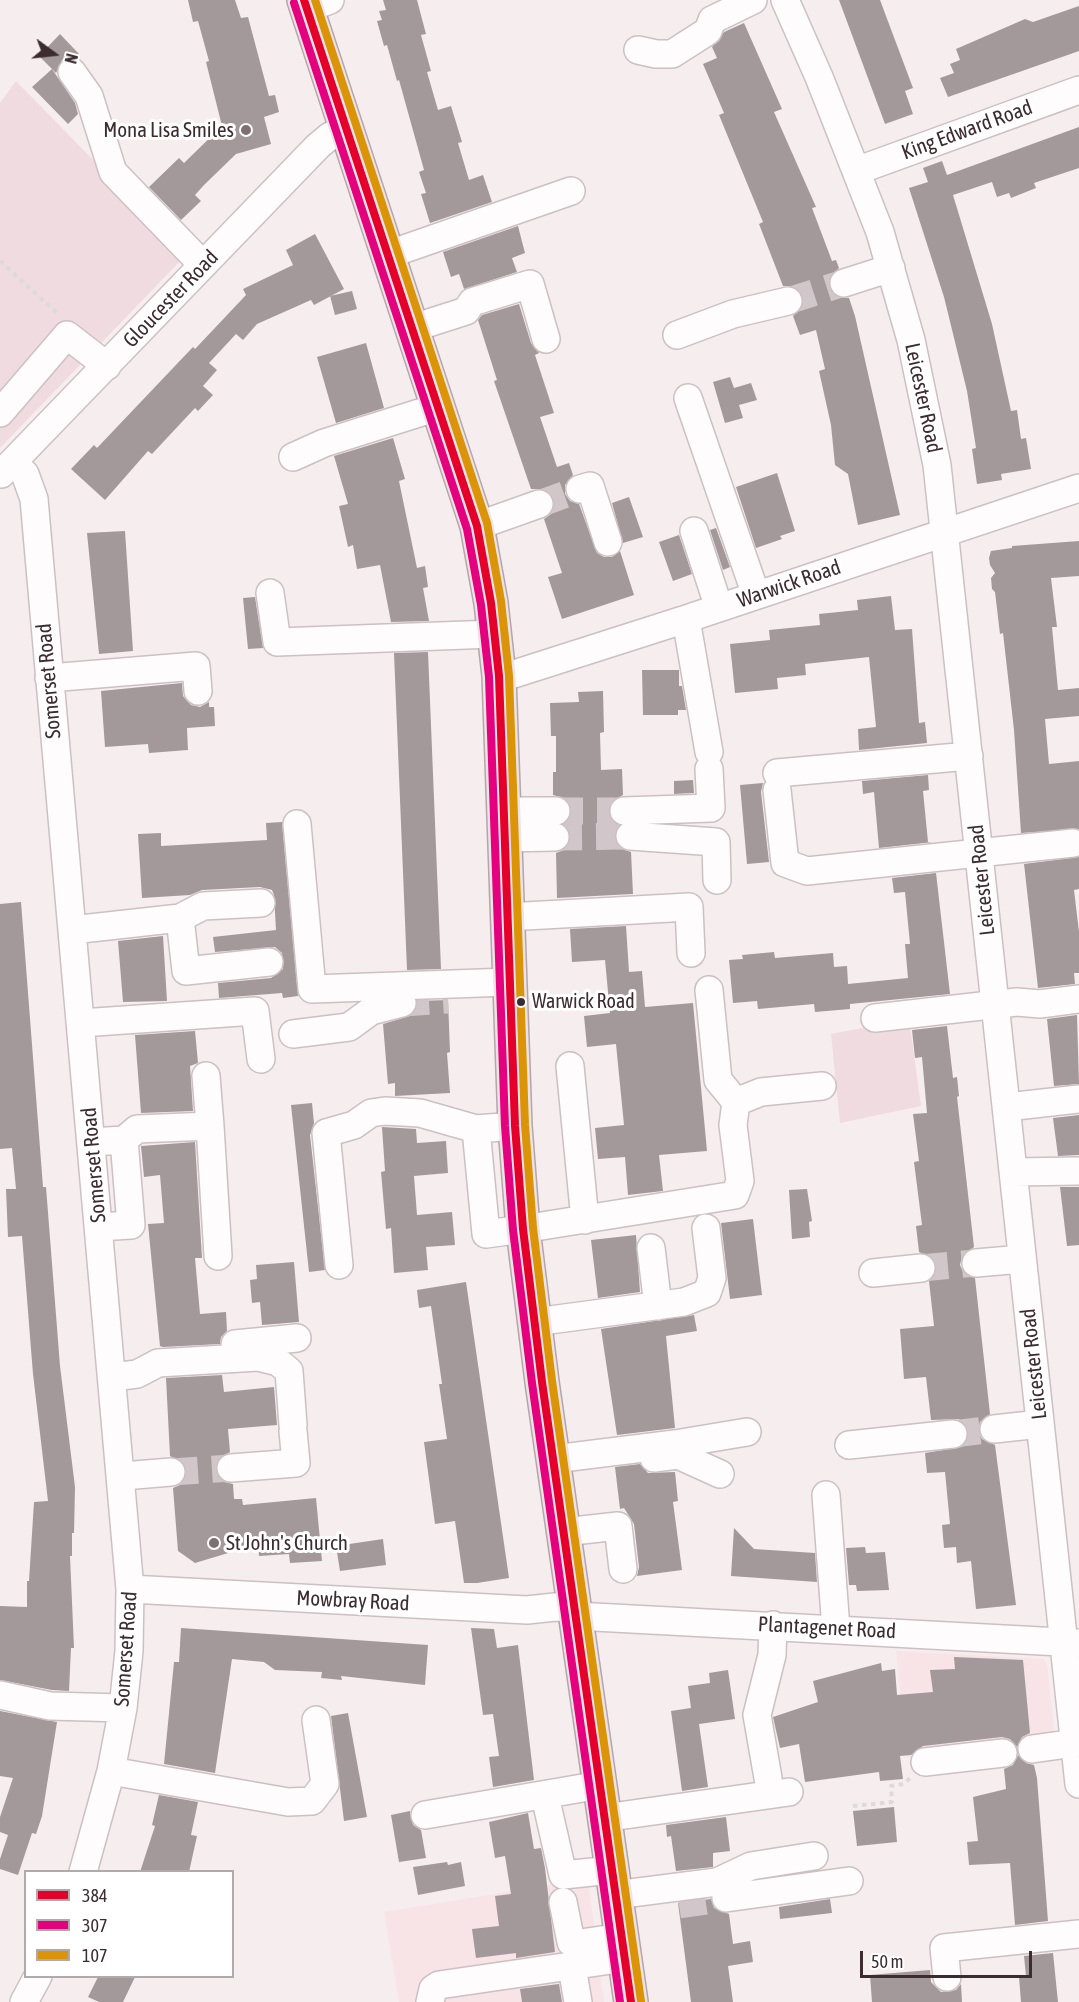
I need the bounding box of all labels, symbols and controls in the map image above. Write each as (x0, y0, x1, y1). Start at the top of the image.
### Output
north arrow (24, 24, 84, 84)
text: N (61, 52, 81, 66)
street label: King Edward Road (898, 95, 1036, 165)
place label: Mona Lisa Smiles (103, 117, 234, 143)
marker: Mona Lisa Smiles (239, 123, 253, 137)
street label: Gloucester Road (118, 245, 224, 353)
street label: Leicester Road (899, 341, 947, 455)
street label: Warwick Road (734, 555, 844, 613)
street label: Somerset Road (31, 622, 67, 740)
street label: Leicester Road (964, 823, 1000, 937)
place label: Warwick Road (532, 990, 635, 1014)
marker: Warwick Road (515, 996, 527, 1008)
street label: Somerset Road (76, 1106, 112, 1224)
street label: Leicester Road (1016, 1307, 1052, 1421)
place label: St John's Church (226, 1530, 348, 1556)
marker: St John's Church (207, 1536, 221, 1550)
street label: Mowbray Road (296, 1585, 410, 1617)
street label: Somerset Road (109, 1591, 143, 1707)
street label: Plantagenet Road (757, 1612, 897, 1644)
legend (24, 1870, 234, 1978)
text: 384 (82, 1885, 107, 1906)
text: 307 (82, 1915, 107, 1936)
scale bar (863, 1939, 1036, 1977)
text: 107 (82, 1945, 107, 1966)
text: 50 m (871, 1951, 903, 1972)

